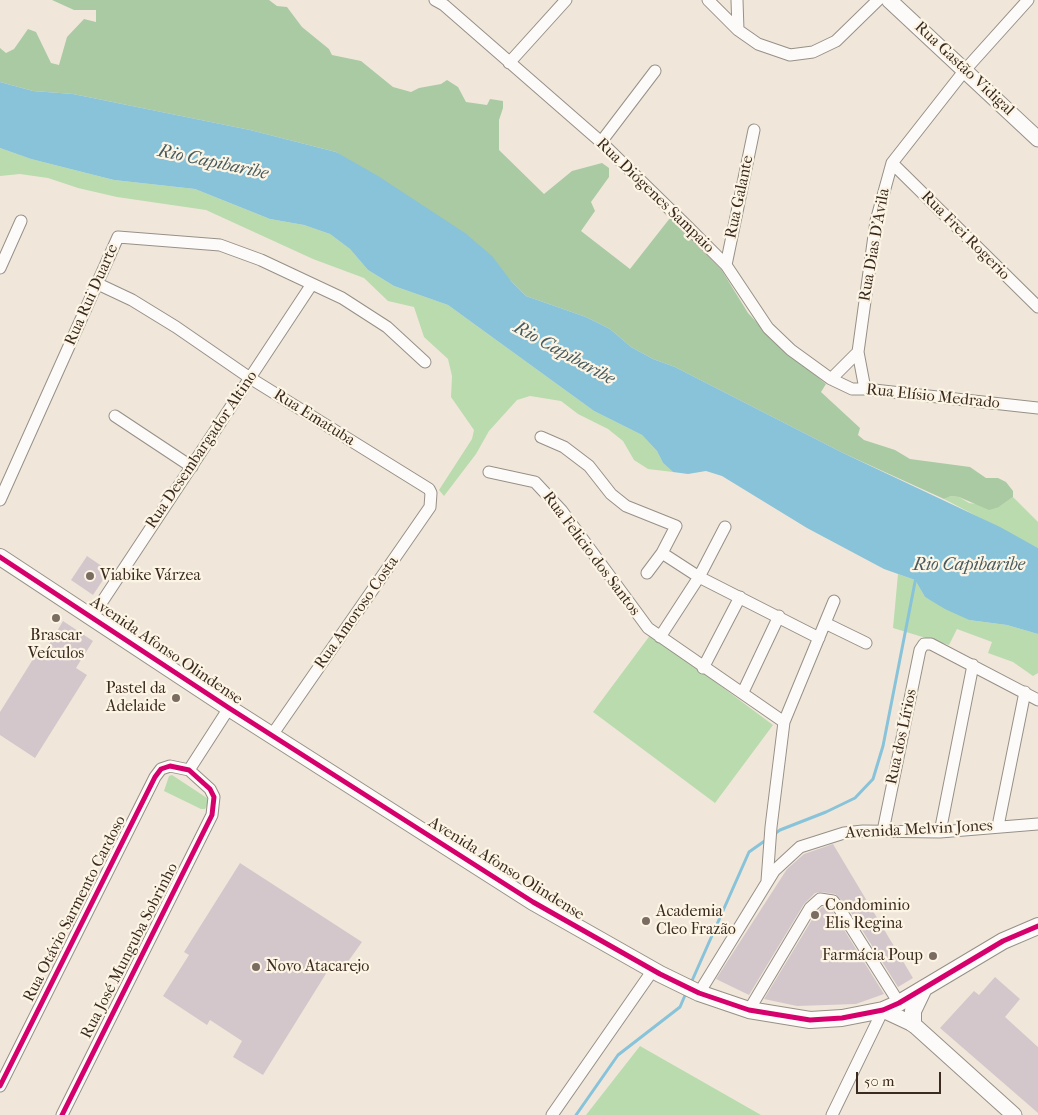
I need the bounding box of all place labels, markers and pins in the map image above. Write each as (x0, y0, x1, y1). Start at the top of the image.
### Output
place label: Viabike Várzea (100, 566, 201, 586)
marker: Viabike Várzea (84, 570, 96, 582)
marker: Brascar Veículos (50, 612, 62, 624)
place label: Brascar Veículos (28, 626, 84, 664)
place label: Pastel da Adelaide (106, 679, 166, 717)
marker: Pastel da Adelaide (170, 692, 182, 704)
place label: Condominio Elis Regina (825, 896, 910, 934)
place label: Academia Cleo Frazão (656, 902, 736, 940)
marker: Condominio Elis Regina (809, 909, 821, 921)
marker: Academia Cleo Frazão (640, 915, 652, 927)
place label: Farmácia Poup (822, 946, 923, 966)
marker: Farmácia Poup (927, 950, 939, 962)
place label: Novo Atacarejo (266, 957, 369, 977)
marker: Novo Atacarejo (250, 961, 262, 973)

